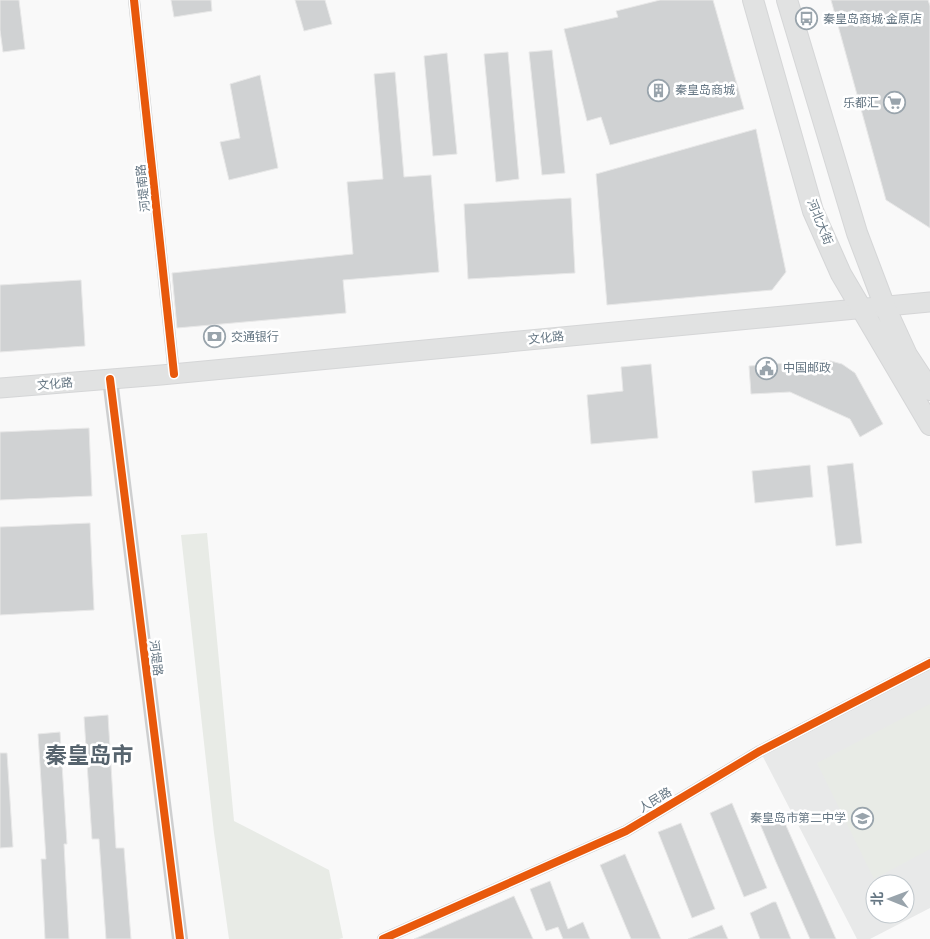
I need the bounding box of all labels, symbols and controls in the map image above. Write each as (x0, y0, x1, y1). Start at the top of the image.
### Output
bus stop icon: 秦皇岛商城·金原店 (795, 7, 819, 31)
place label: 秦皇岛商城·金原店 (823, 12, 922, 26)
building icon: 秦皇岛商城 (647, 78, 671, 102)
place label: 秦皇岛商城 (675, 83, 735, 97)
supermarket icon: 乐都汇 (883, 91, 907, 115)
place label: 乐都汇 (843, 96, 879, 110)
street label: 河堤南路 (134, 163, 152, 213)
street label: 河北大街 (805, 197, 835, 247)
bank icon: 交通银行 (203, 325, 227, 349)
street label: 文化路 (527, 329, 565, 347)
place label: 交通银行 (231, 330, 279, 344)
public building icon: 中国邮政 (755, 356, 779, 380)
place label: 中国邮政 (783, 361, 831, 375)
street label: 文化路 (36, 375, 74, 393)
street label: 河堤路 (147, 639, 165, 677)
district label: 秦皇岛市 (45, 743, 133, 768)
street label: 人民路 (636, 785, 674, 815)
school or university icon: 秦皇岛市第二中学 (850, 806, 874, 830)
place label: 秦皇岛市第二中学 (750, 811, 846, 825)
north arrow (865, 874, 915, 924)
text: 北 (869, 892, 885, 906)

